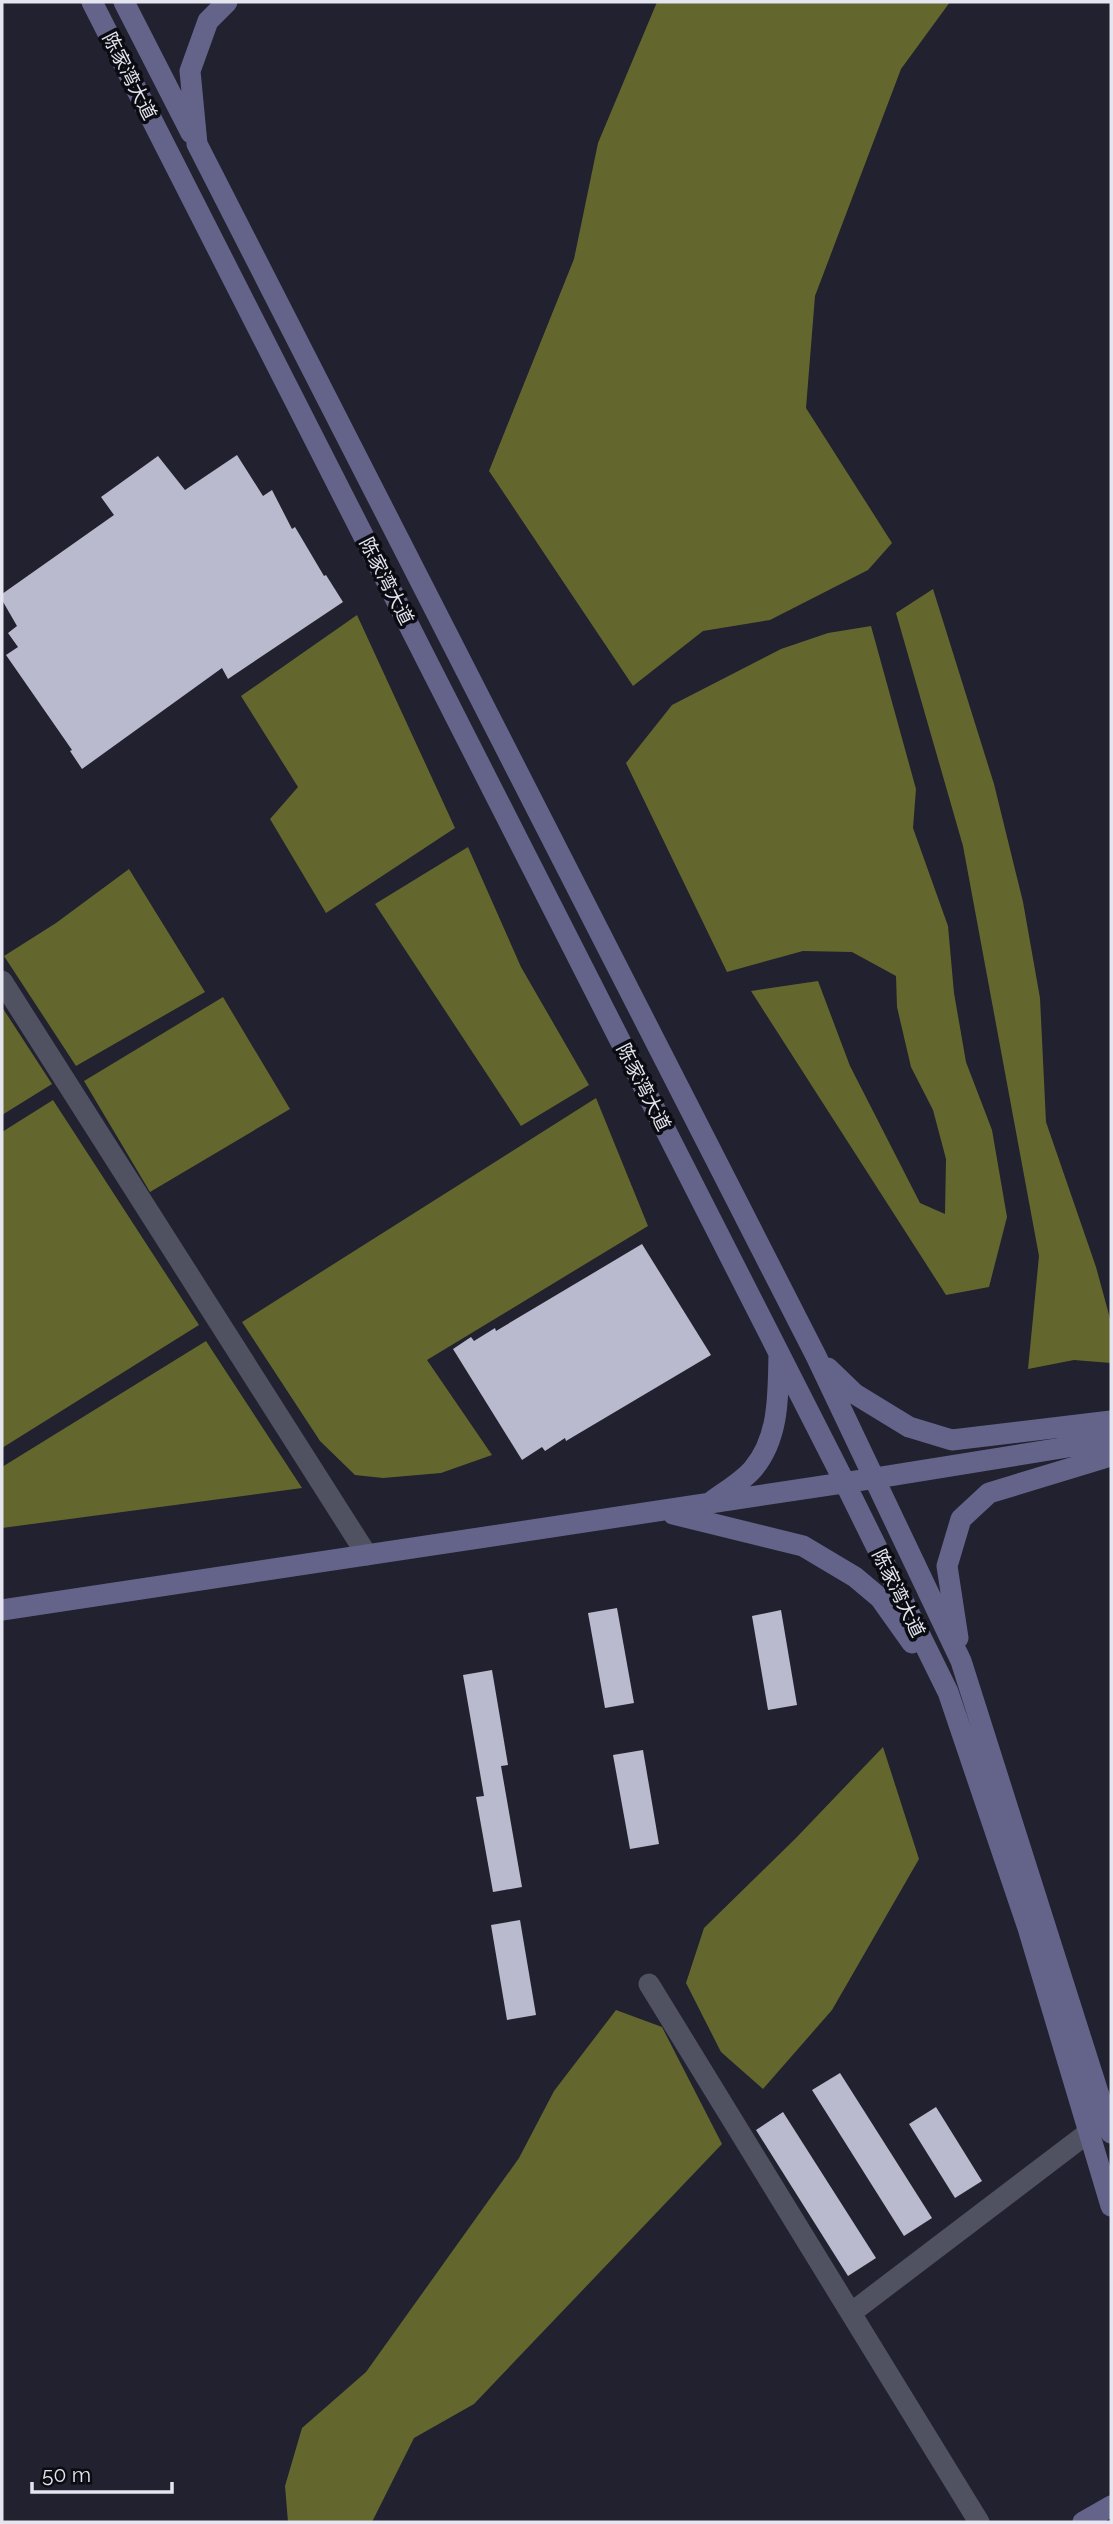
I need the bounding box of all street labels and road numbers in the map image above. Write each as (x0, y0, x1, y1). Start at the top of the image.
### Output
street label: 陈家湾大道 (99, 29, 161, 123)
street label: 陈家湾大道 (356, 534, 418, 628)
street label: 陈家湾大道 (613, 1040, 675, 1134)
street label: 陈家湾大道 (868, 1545, 930, 1641)

